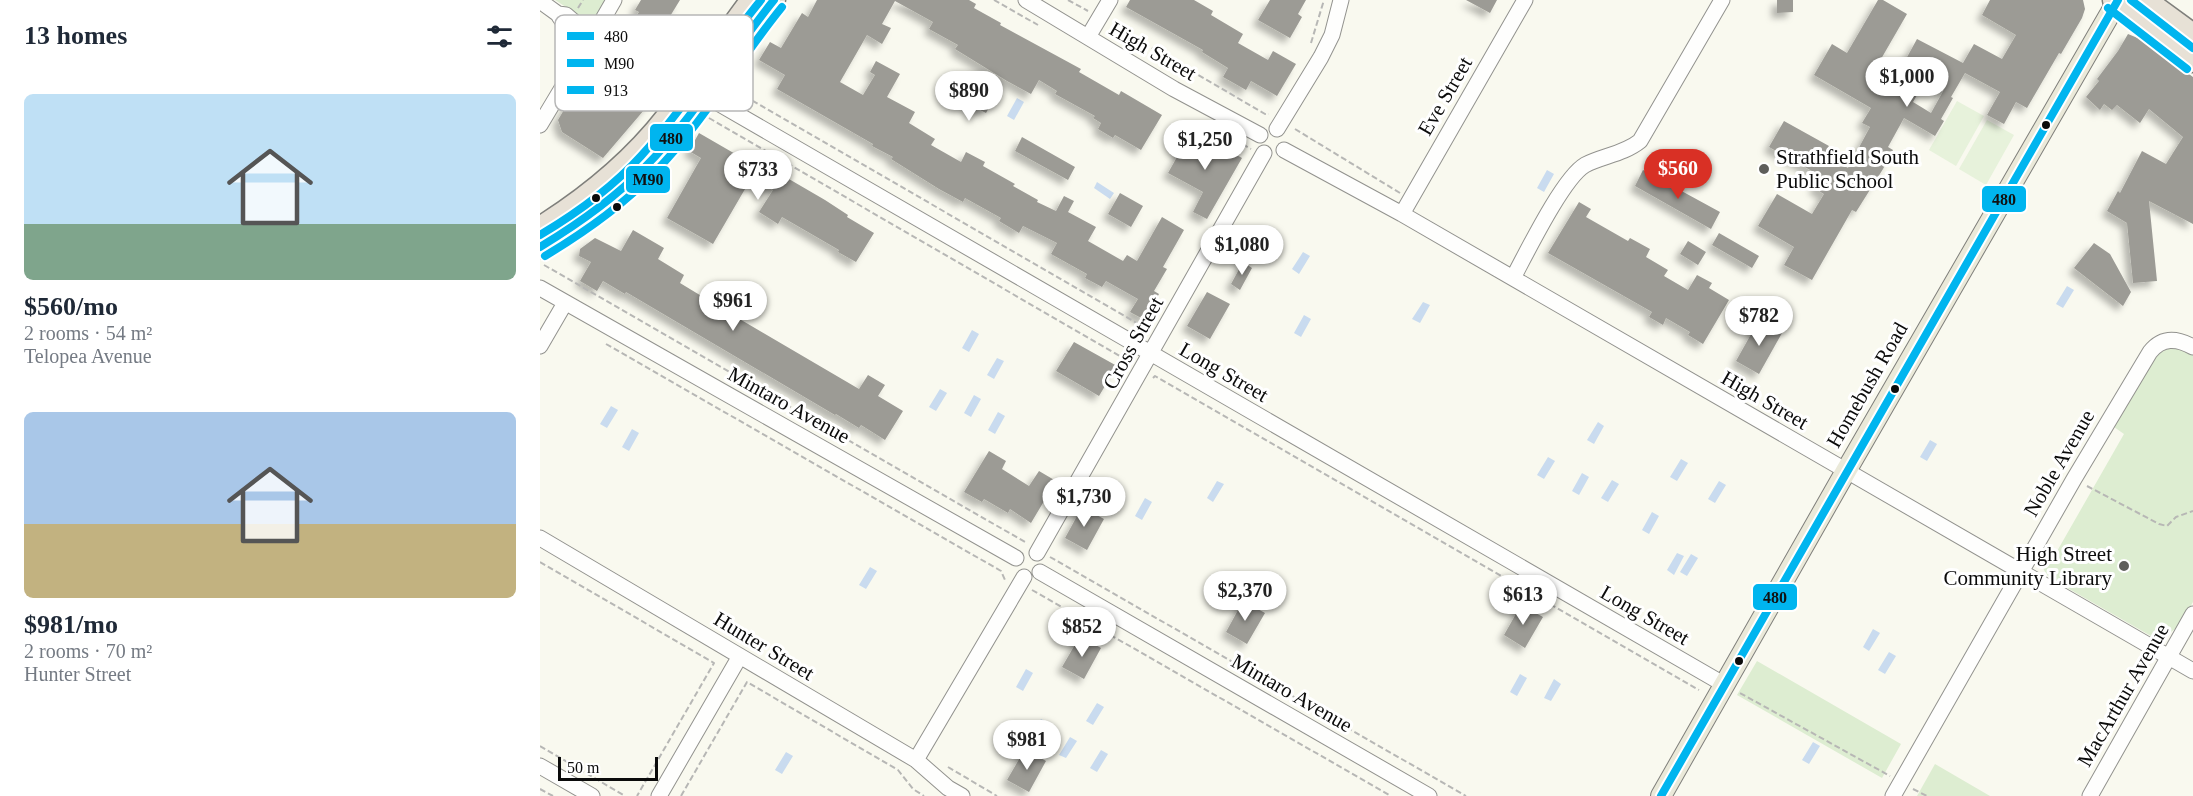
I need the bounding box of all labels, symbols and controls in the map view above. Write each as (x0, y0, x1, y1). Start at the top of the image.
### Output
legend (555, 15, 753, 111)
street label: High Street (1105, 17, 1201, 86)
icon: filters (483, 20, 516, 53)
text: 13 homes (24, 21, 127, 50)
text: 480 (604, 28, 628, 45)
street label: Eve Street (1413, 52, 1477, 140)
text: M90 (604, 55, 634, 72)
pin: $1,000 (1858, 57, 1956, 108)
text: $1,000 (1880, 65, 1935, 87)
pin: $890 (933, 71, 1005, 122)
text: $890 (949, 79, 989, 101)
text: 913 (604, 82, 628, 99)
unlabelled marker (2040, 119, 2052, 131)
pin: $1,250 (1156, 120, 1254, 171)
line badge: 480 (649, 123, 694, 152)
text: $1,250 (1178, 128, 1233, 150)
text: 480 (659, 130, 683, 147)
icon: home (216, 133, 324, 241)
place label: Strathfield South Public School (1776, 145, 1919, 193)
pin: $560 (1642, 149, 1714, 200)
pin: $733 (722, 150, 794, 201)
text: $560 (1658, 157, 1698, 179)
text: $733 (738, 158, 778, 180)
marker: Strathfield South Public School (1757, 162, 1771, 176)
line badge: M90 (625, 165, 671, 194)
text: M90 (632, 171, 664, 188)
line badge: 480 (1981, 185, 2027, 213)
text: 480 (1992, 191, 2016, 208)
unlabelled marker (590, 192, 602, 204)
unlabelled marker (611, 201, 623, 213)
pin: $1,080 (1193, 225, 1291, 276)
text: $1,080 (1215, 233, 1270, 255)
pin: $961 (697, 281, 769, 332)
text: $961 (713, 289, 753, 311)
text: $560/mo (24, 292, 118, 321)
street label: Cross Street (1098, 292, 1168, 393)
pin: $782 (1723, 296, 1795, 347)
text: $782 (1739, 304, 1779, 326)
street label: Homebush Road (1821, 318, 1913, 452)
text: 2 rooms · 54 m² (24, 322, 152, 344)
street label: Long Street (1175, 337, 1273, 407)
text: Telopea Avenue (24, 345, 152, 367)
street label: Mintaro Avenue (724, 362, 854, 448)
street label: High Street (1717, 366, 1813, 435)
unlabelled marker (1889, 383, 1901, 395)
street label: Noble Avenue (2019, 405, 2099, 521)
icon: home (216, 451, 324, 559)
pin: $1,730 (1035, 477, 1133, 528)
text: $1,730 (1057, 485, 1112, 507)
place label: High Street Community Library (1943, 542, 2112, 590)
marker: High Street Community Library (2117, 559, 2131, 573)
pin: $2,370 (1196, 571, 1294, 622)
pin: $613 (1487, 575, 1559, 626)
text: $2,370 (1218, 579, 1273, 601)
street label: Long Street (1596, 580, 1694, 650)
text: $613 (1503, 583, 1543, 605)
line badge: 480 (1752, 583, 1798, 611)
text: 480 (1763, 589, 1787, 606)
street label: Hunter Street (710, 607, 819, 685)
pin: $852 (1046, 607, 1118, 658)
text: $981/mo (24, 610, 118, 639)
text: $852 (1062, 615, 1102, 637)
street label: MacArthur Avenue (2072, 619, 2174, 771)
text: 2 rooms · 70 m² (24, 640, 152, 662)
street label: Mintaro Avenue (1227, 649, 1357, 737)
unlabelled marker (1733, 655, 1745, 667)
text: Hunter Street (24, 663, 131, 685)
pin: $981 (991, 720, 1063, 771)
text: $981 (1007, 728, 1047, 750)
scale bar (558, 754, 658, 782)
text: 50 m (567, 759, 599, 776)

